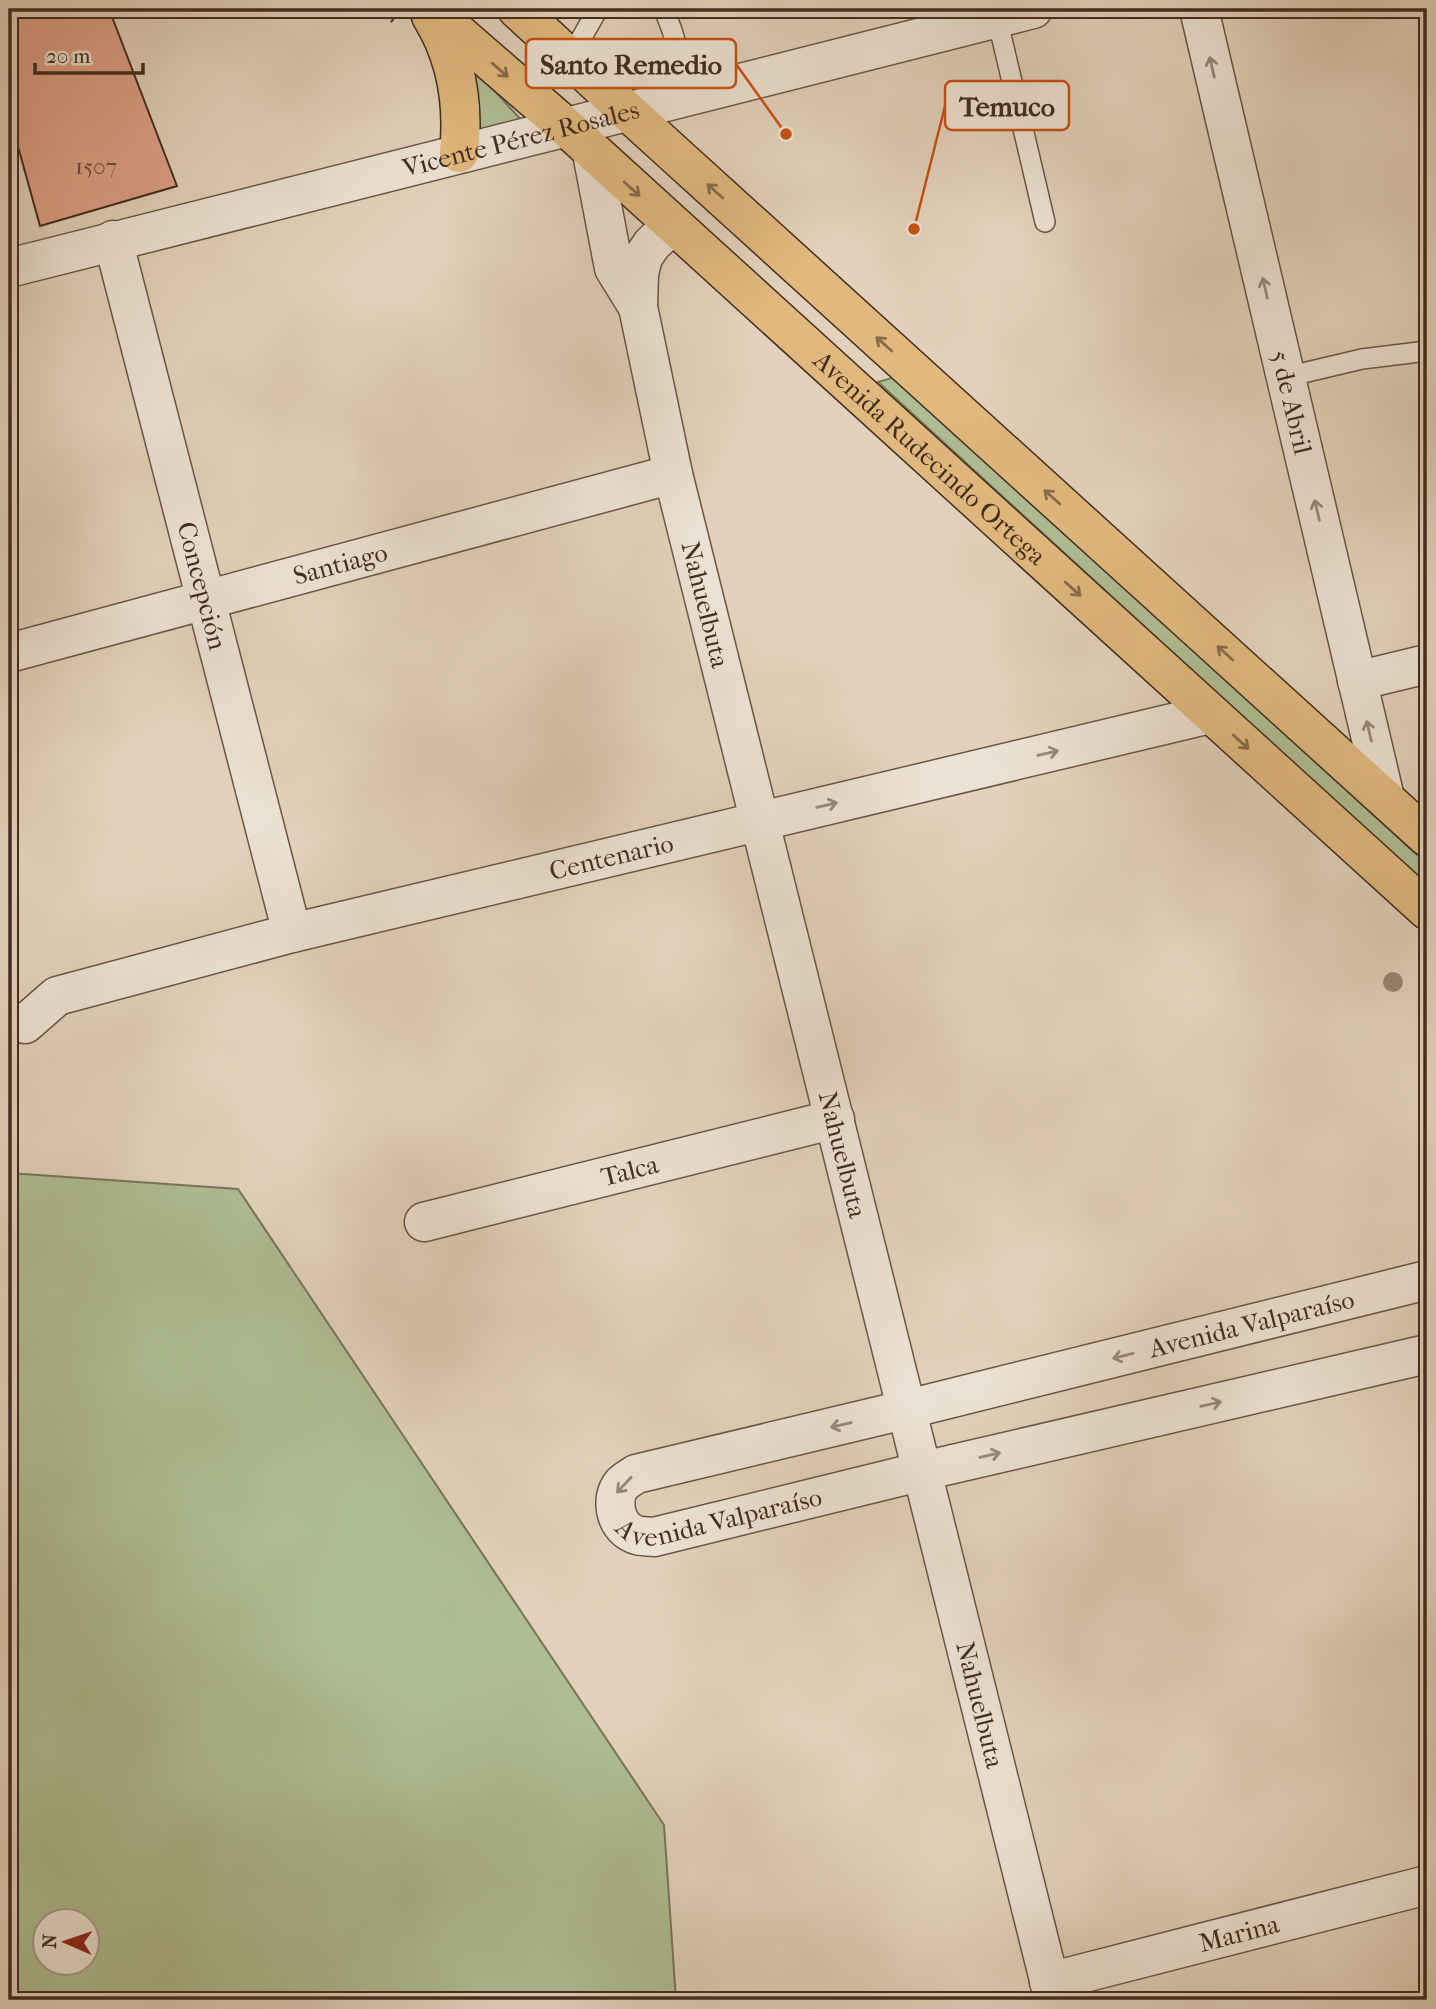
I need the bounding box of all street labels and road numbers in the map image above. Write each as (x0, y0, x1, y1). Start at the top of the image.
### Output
street label: Vicente Pérez Rosales (398, 94, 643, 184)
street label: Avenida Rudecindo Ortega (806, 344, 1053, 572)
street label: 5 de Abril (1264, 347, 1318, 457)
street label: Concepción (170, 518, 233, 653)
street label: Santiago (290, 537, 391, 592)
street label: Nahuelbuta (674, 538, 736, 672)
street label: Centenario (546, 828, 676, 887)
street label: Nahuelbuta (812, 1088, 873, 1222)
street label: Talca (598, 1149, 663, 1193)
street label: Avenida Valparaíso (1145, 1284, 1357, 1365)
street label: Avenida Valparaíso (608, 1481, 825, 1553)
street label: Nahuelbuta (949, 1638, 1011, 1772)
street label: Marina (1196, 1908, 1283, 1959)

